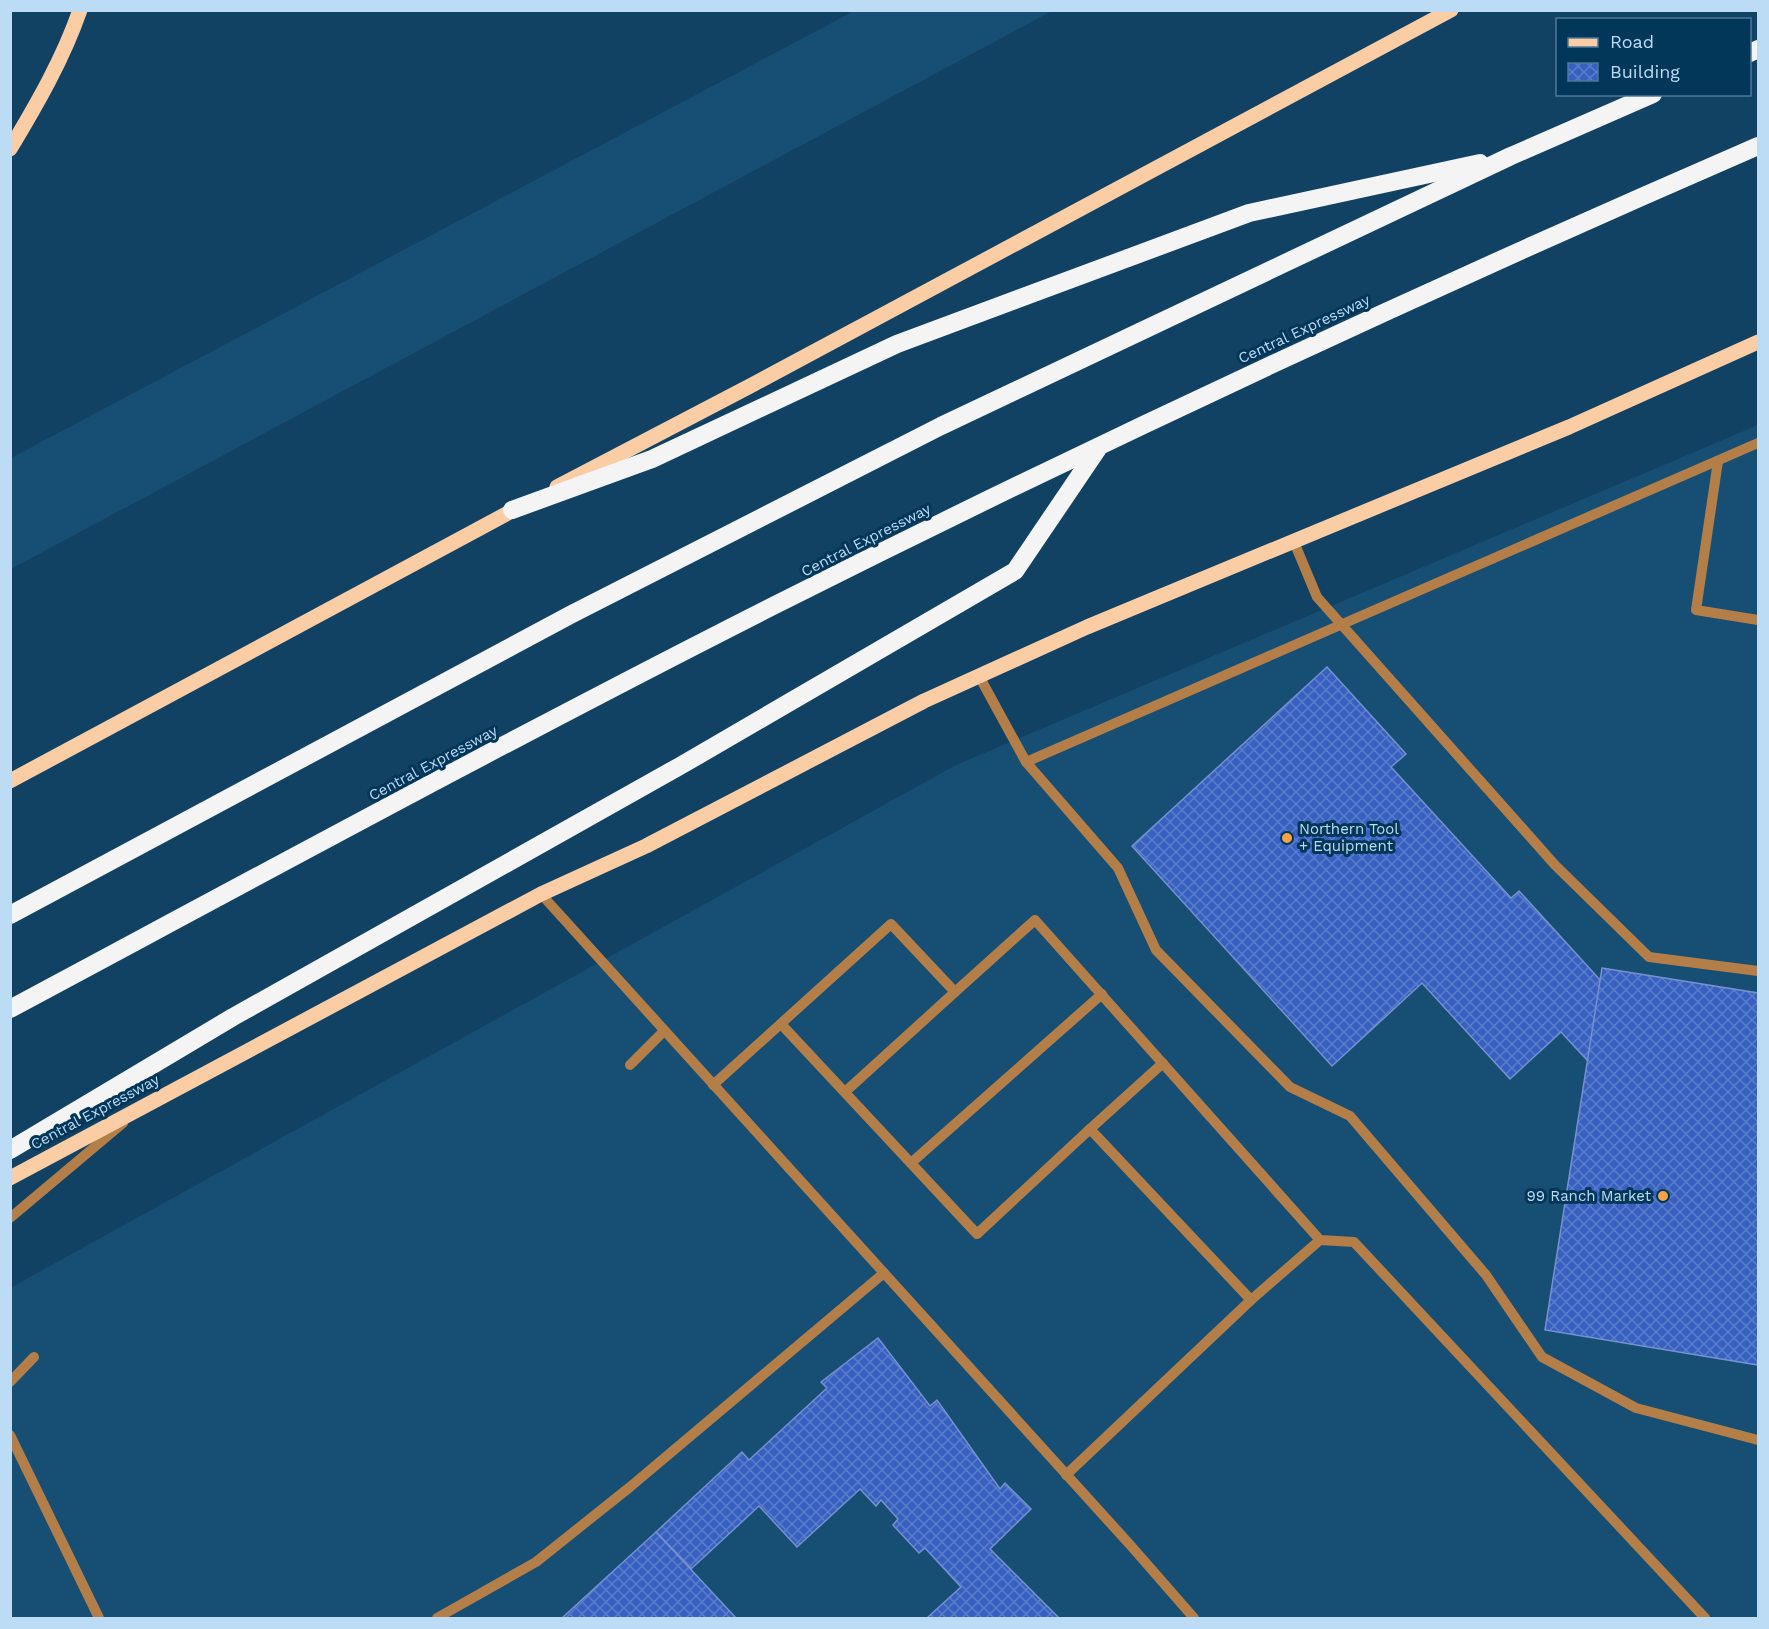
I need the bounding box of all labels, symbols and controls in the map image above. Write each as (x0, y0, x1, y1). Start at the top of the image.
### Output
legend (1556, 18, 1751, 96)
text: Road (1610, 31, 1654, 52)
text: Building (1610, 61, 1680, 82)
street label: Central Expressway (1235, 291, 1373, 367)
street label: Central Expressway (798, 499, 934, 580)
street label: Central Expressway (366, 721, 501, 805)
place label: Northern Tool + Equipment (1299, 820, 1399, 855)
marker: Northern Tool + Equipment (1280, 831, 1294, 845)
street label: Central Expressway (28, 1070, 163, 1154)
place label: 99 Ranch Market (1527, 1187, 1652, 1205)
marker: 99 Ranch Market (1656, 1189, 1670, 1203)

